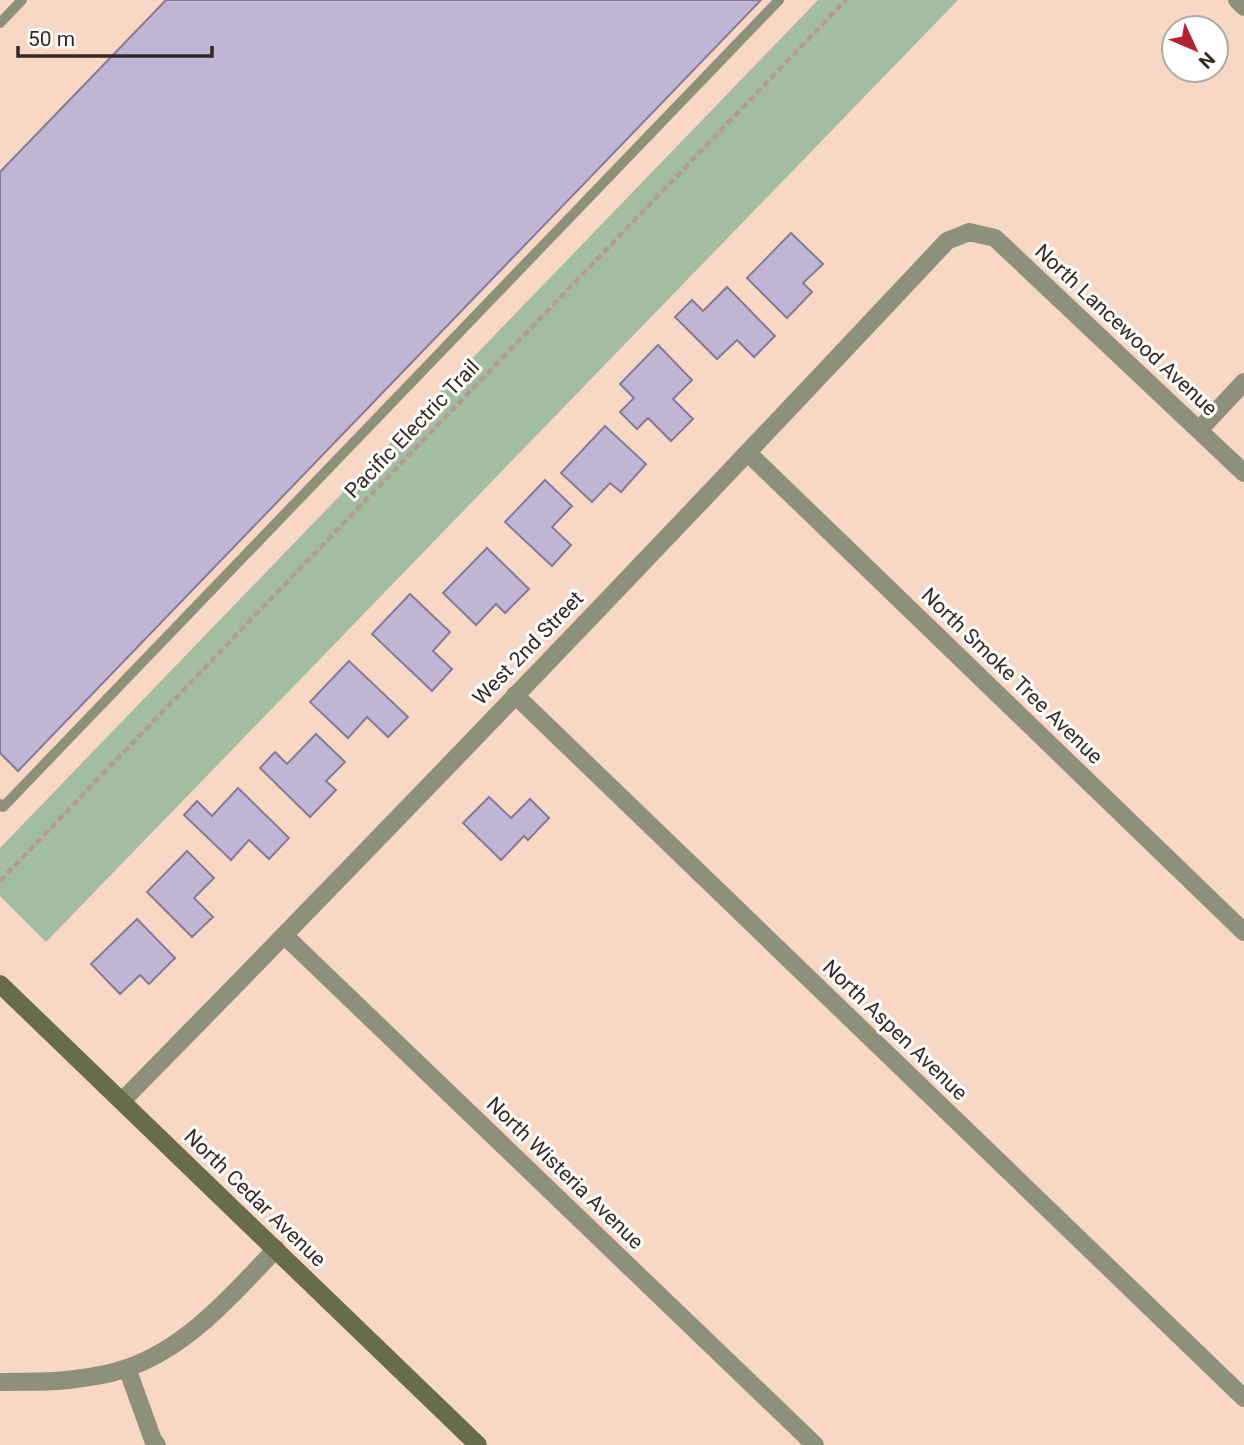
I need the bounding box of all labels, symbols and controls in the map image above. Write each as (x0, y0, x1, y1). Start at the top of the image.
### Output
scale bar (18, 14, 212, 58)
north arrow (1160, 14, 1230, 84)
text: 50 m (28, 27, 75, 51)
text: N (1194, 48, 1220, 73)
street label: North Lancewood Avenue (1030, 239, 1222, 421)
street label: Pacific Electric Trail (340, 355, 484, 503)
street label: North Smoke Tree Avenue (917, 583, 1107, 769)
street label: West 2nd Street (468, 586, 588, 710)
street label: North Aspen Avenue (818, 955, 972, 1105)
street label: North Wisteria Avenue (482, 1092, 648, 1254)
street label: North Cedar Avenue (179, 1124, 331, 1272)

